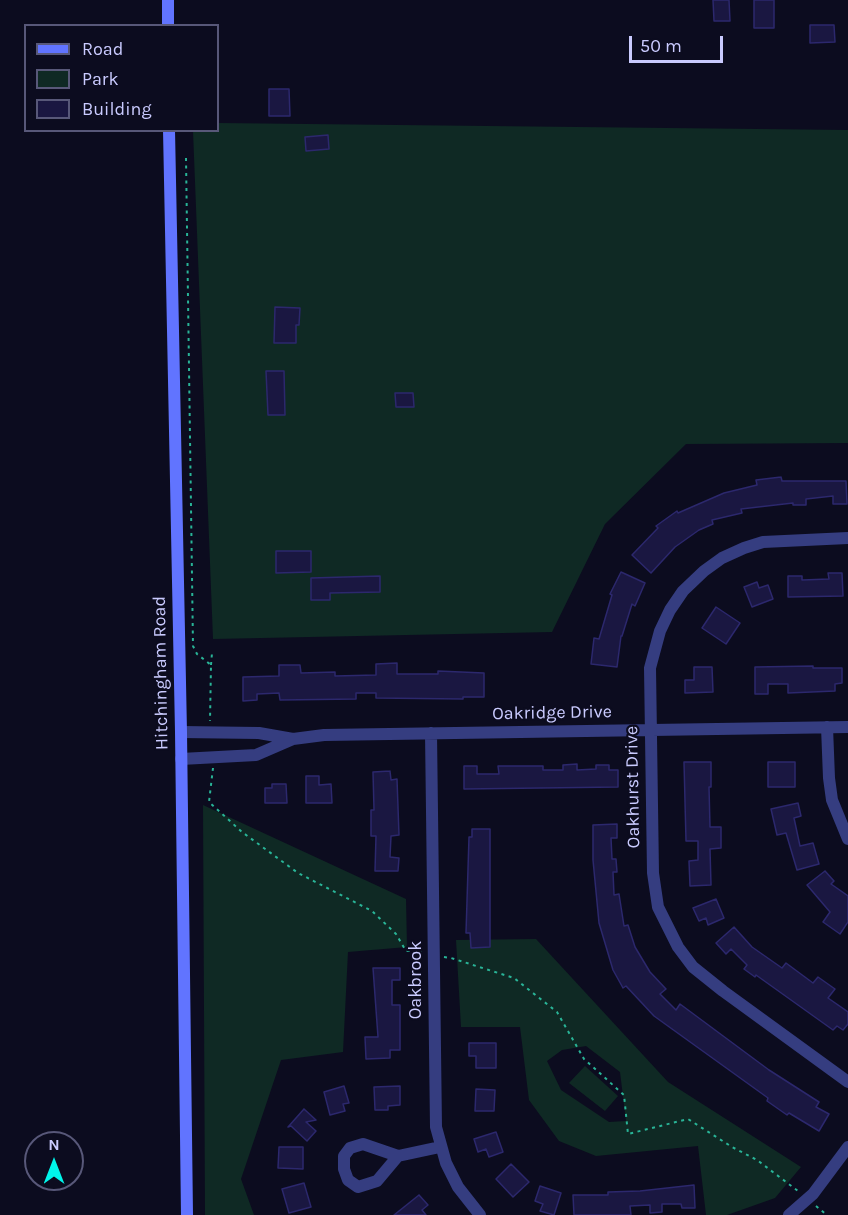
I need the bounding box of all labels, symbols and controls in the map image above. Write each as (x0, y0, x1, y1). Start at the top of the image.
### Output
legend (24, 24, 219, 132)
scale bar (632, 24, 726, 62)
text: 50 m (640, 35, 682, 57)
text: Road (82, 38, 123, 60)
text: Park (82, 68, 119, 90)
text: Building (82, 98, 152, 120)
street label: Hitchingham Road (149, 596, 173, 750)
street label: Oakridge Drive (492, 701, 612, 725)
street label: Oakhurst Drive (621, 726, 645, 848)
street label: Oakbrook (405, 941, 427, 1019)
north arrow (24, 1131, 84, 1191)
text: N (48, 1135, 60, 1154)

